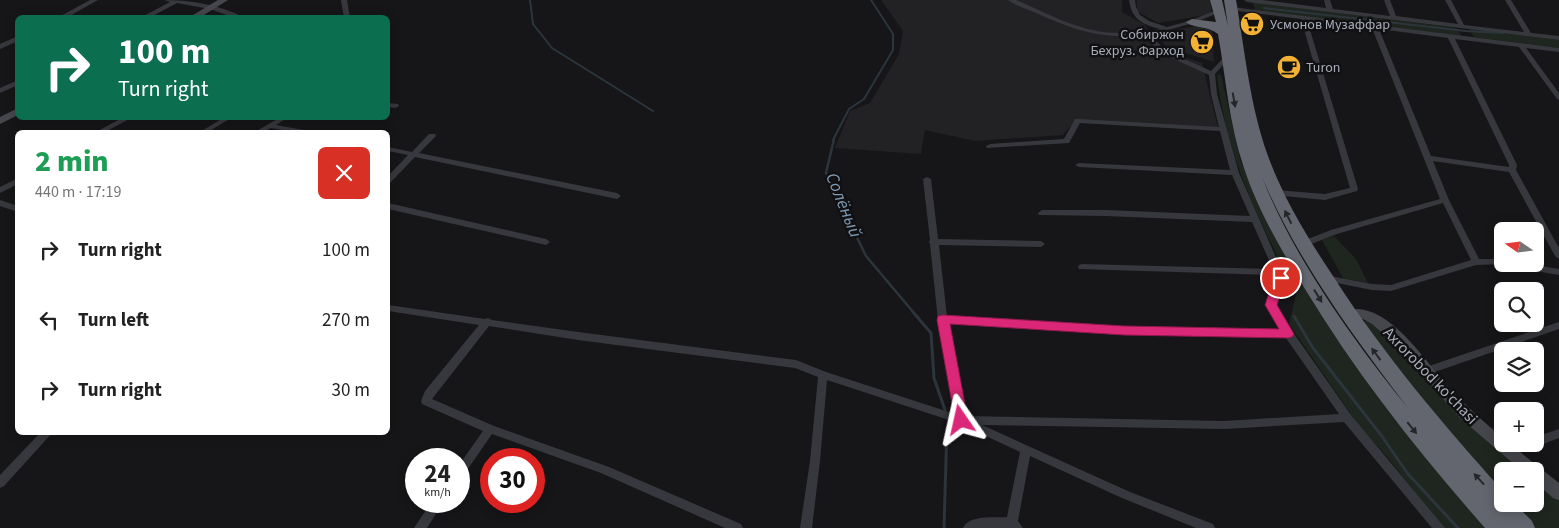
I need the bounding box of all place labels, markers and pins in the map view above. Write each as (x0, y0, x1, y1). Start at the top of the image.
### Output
supermarket icon: Усмонов Музаффар (1239, 11, 1265, 37)
place label: Усмонов Музаффар (1270, 15, 1390, 35)
place label: Собиржон Бехруз. Фарход (1090, 25, 1185, 61)
supermarket icon: Собиржон Бехруз. Фарход (1189, 29, 1215, 55)
cafe icon: Turon (1276, 54, 1302, 80)
place label: Turon (1306, 58, 1340, 78)
pin (1260, 257, 1302, 299)

